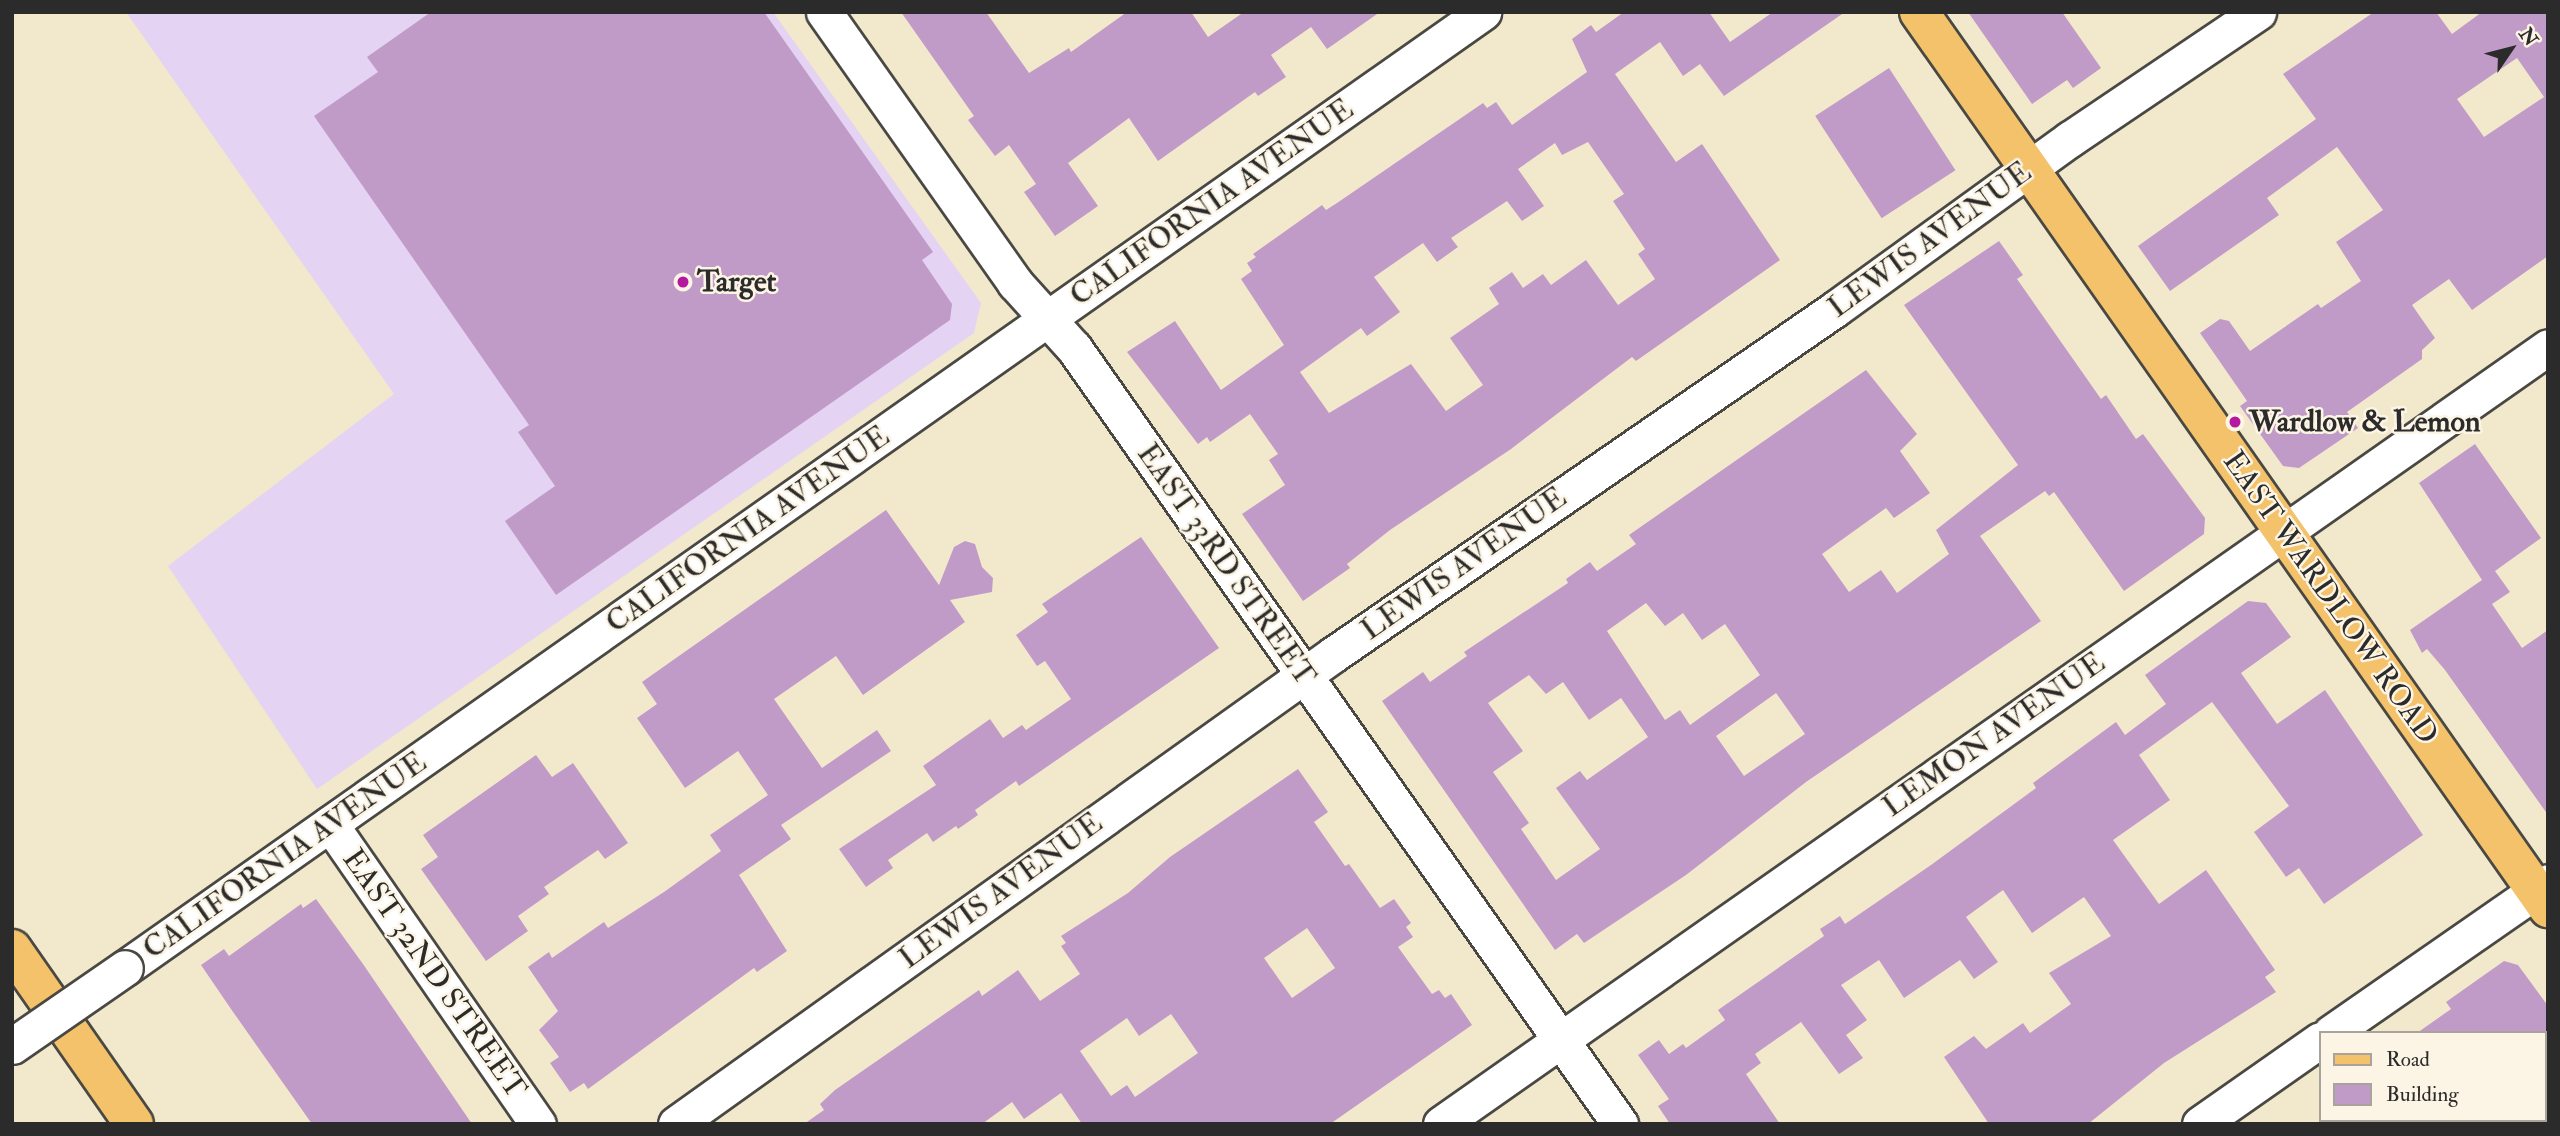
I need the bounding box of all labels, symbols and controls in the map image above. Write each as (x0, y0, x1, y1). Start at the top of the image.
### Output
north arrow (2476, 14, 2546, 84)
text: N (2513, 23, 2543, 51)
street label: CALIFORNIA AVENUE (1064, 92, 1360, 314)
street label: LEWIS AVENUE (1821, 154, 2039, 326)
place label: Target (697, 264, 776, 300)
marker: Target (675, 274, 691, 290)
place label: Wardlow & Lemon (2249, 404, 2480, 440)
marker: Wardlow & Lemon (2227, 414, 2243, 430)
street label: CALIFORNIA AVENUE (600, 419, 896, 641)
street label: EAST 33RD STREET (1129, 437, 1323, 693)
street label: EAST WARDLOW ROAD (2215, 444, 2445, 752)
street label: LEWIS AVENUE (1354, 480, 1574, 648)
street label: LEMON AVENUE (1876, 645, 2112, 825)
street label: CALIFORNIA AVENUE (137, 745, 433, 967)
street label: LEWIS AVENUE (892, 805, 1110, 977)
street label: EAST 32ND STREET (334, 842, 534, 1106)
legend (2318, 1031, 2546, 1122)
text: Road (2386, 1046, 2430, 1073)
text: Building (2386, 1081, 2459, 1108)

